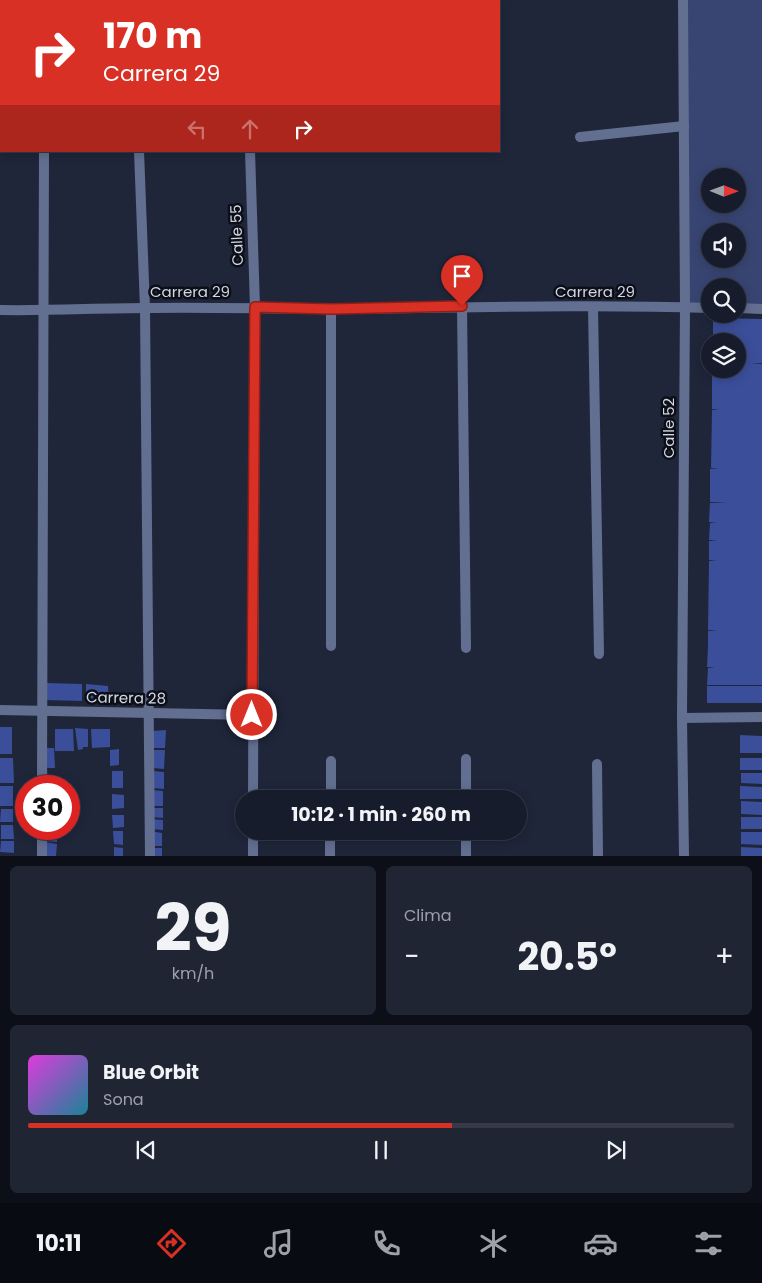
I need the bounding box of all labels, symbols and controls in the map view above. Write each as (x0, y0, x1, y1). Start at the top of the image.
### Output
text: 170 m (103, 11, 202, 60)
icon: right (20, 20, 85, 85)
text: Carrera 29 (103, 58, 220, 89)
icon: left (183, 115, 211, 143)
icon: ahead (236, 115, 264, 143)
icon: right (289, 115, 317, 143)
north arrow (701, 168, 746, 212)
map controls (701, 168, 746, 378)
street label: Calle 55 (225, 204, 248, 266)
button: sound (701, 223, 746, 268)
pin (441, 255, 483, 306)
icon: arrive (448, 262, 476, 290)
button: search (701, 278, 746, 323)
street label: Carrera 29 (150, 281, 230, 302)
street label: Carrera 29 (555, 281, 635, 302)
button: layers (701, 333, 746, 378)
street label: Calle 52 (658, 398, 679, 458)
street label: Carrera 28 (86, 686, 166, 709)
position arrow (225, 688, 277, 740)
speed limit sign: 30 (15, 775, 80, 840)
text: 10:12 · 1 min · 260 m (291, 801, 471, 828)
text: 29 (154, 883, 232, 974)
text: Clima (404, 904, 452, 927)
text: 20.5° (517, 930, 617, 983)
text: − (404, 937, 419, 976)
text: + (715, 937, 734, 976)
text: km/h (172, 962, 214, 985)
text: Blue Orbit (103, 1059, 199, 1086)
text: Sona (103, 1088, 144, 1111)
icon: previous (132, 1136, 160, 1164)
icon: pause (367, 1136, 395, 1164)
icon: next (602, 1136, 630, 1164)
icon: directions (154, 1226, 189, 1261)
icon: music (261, 1226, 296, 1261)
icon: phone (369, 1226, 404, 1261)
icon: climate (476, 1226, 511, 1261)
icon: car (583, 1226, 618, 1261)
icon: filters (691, 1226, 726, 1261)
text: 10:11 (36, 1228, 82, 1259)

